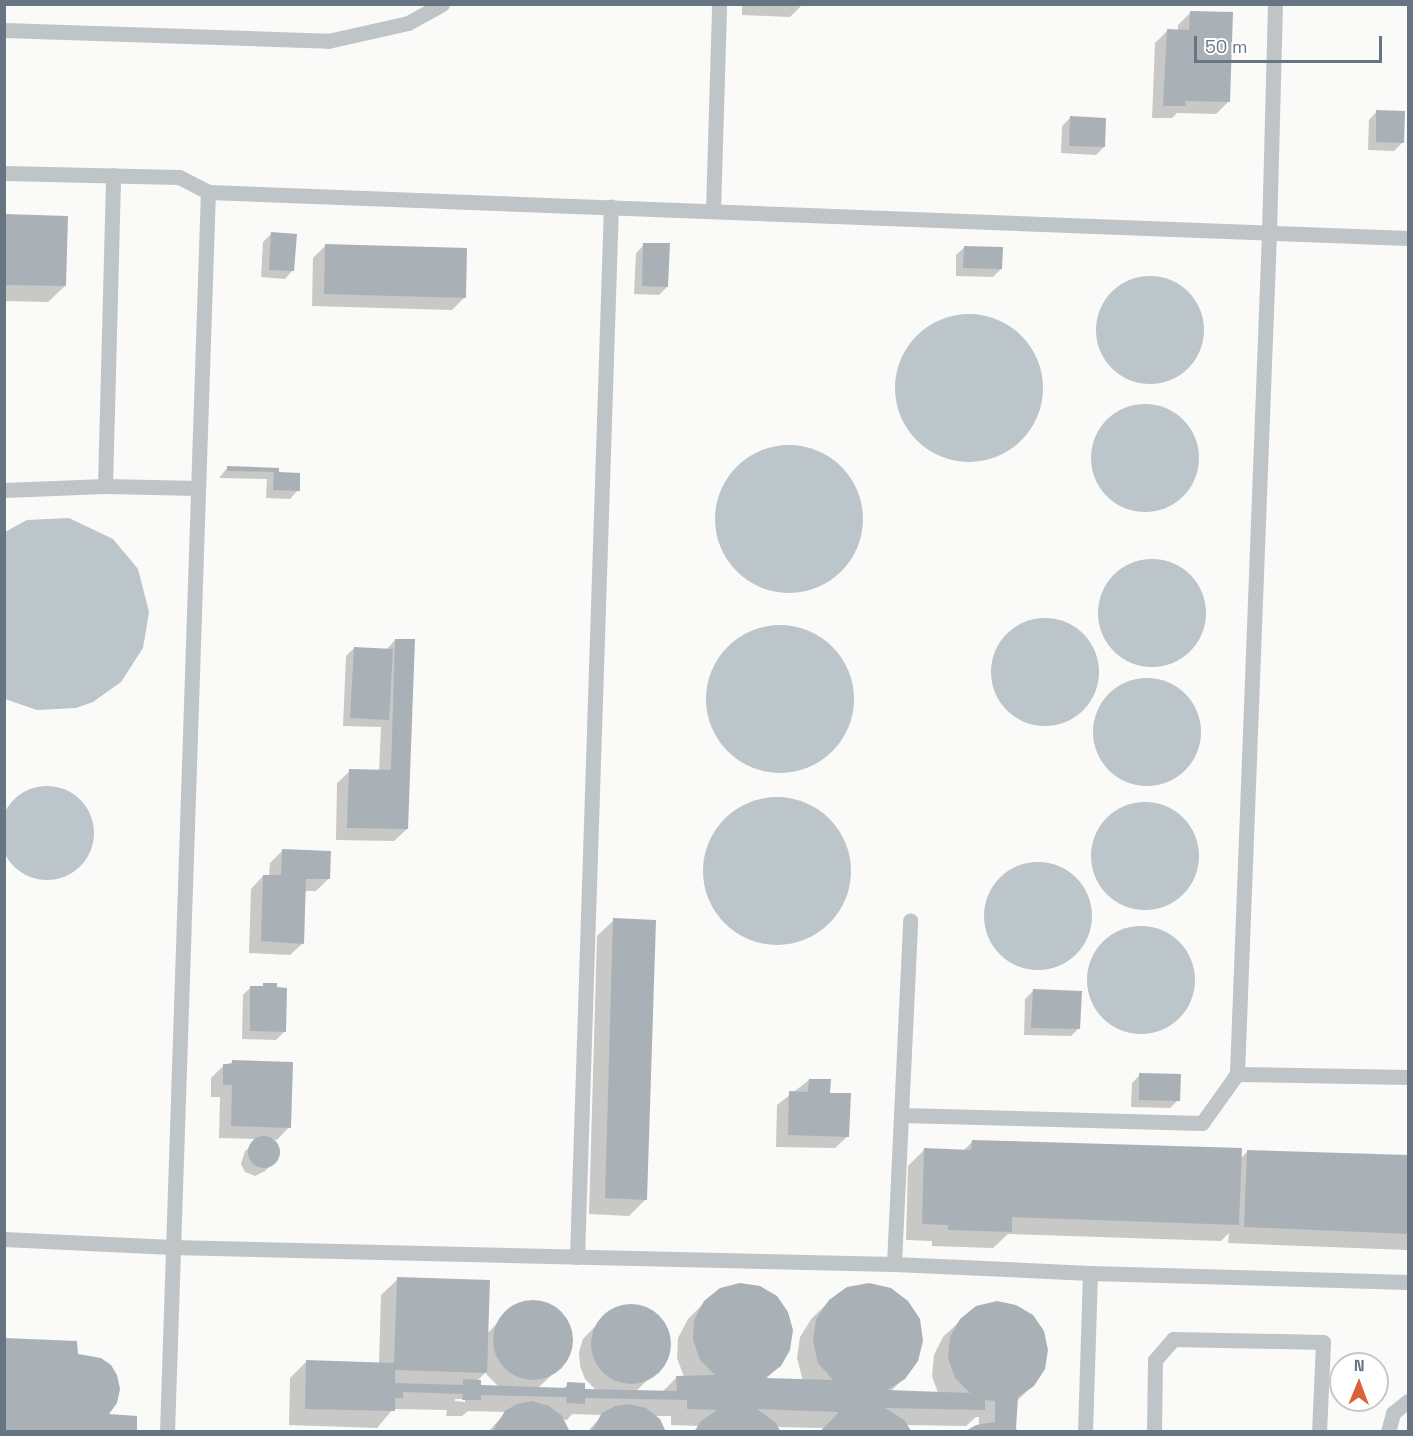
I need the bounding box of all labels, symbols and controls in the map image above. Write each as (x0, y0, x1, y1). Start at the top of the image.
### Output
scale bar (1197, 24, 1384, 62)
text: 50 m (1205, 35, 1247, 58)
north arrow (1329, 1352, 1389, 1412)
text: N (1354, 1355, 1365, 1376)

